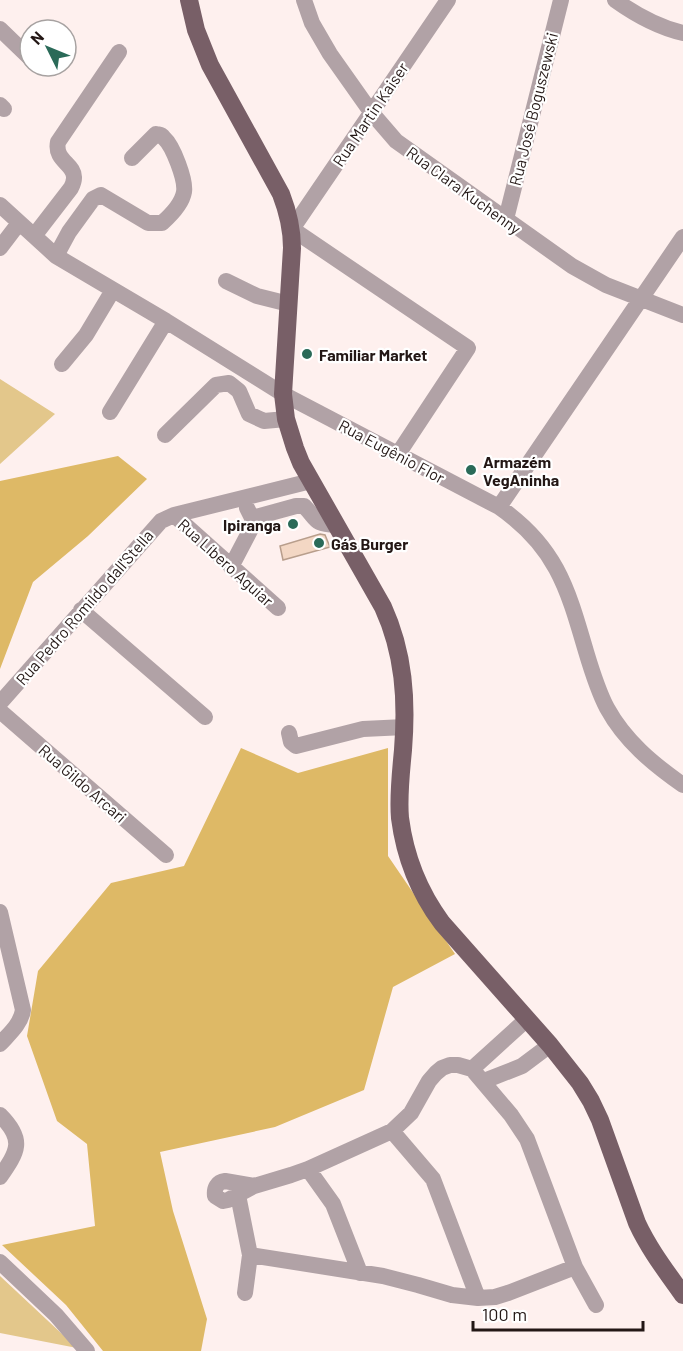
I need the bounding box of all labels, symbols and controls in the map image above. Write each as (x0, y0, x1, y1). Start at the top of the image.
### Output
north arrow (18, 18, 78, 78)
text: N (26, 27, 47, 48)
street label: Rua José Boguszewski (505, 31, 561, 187)
street label: Rua Martin Kaiser (328, 58, 412, 170)
street label: Rua Clara Kuchenny (403, 142, 525, 238)
place label: Familiar Market (319, 345, 427, 364)
marker: Familiar Market (300, 347, 314, 361)
street label: Rua Eugênio Flor (336, 415, 448, 487)
place label: Armazém VegAninha (483, 452, 559, 489)
marker: Armazém VegAninha (464, 463, 478, 477)
street label: Rua Líbero Aguiar (174, 514, 278, 610)
place label: Ipiranga (223, 515, 281, 534)
marker: Ipiranga (286, 517, 300, 531)
street label: Rua Pedro Romildo dall'Stella (11, 526, 157, 688)
place label: Gás Burger (331, 534, 409, 553)
marker: Gás Burger (312, 536, 326, 550)
street label: Rua Gildo Arcari (35, 740, 131, 826)
scale bar (473, 1294, 642, 1332)
text: 100 m (482, 1303, 527, 1325)

